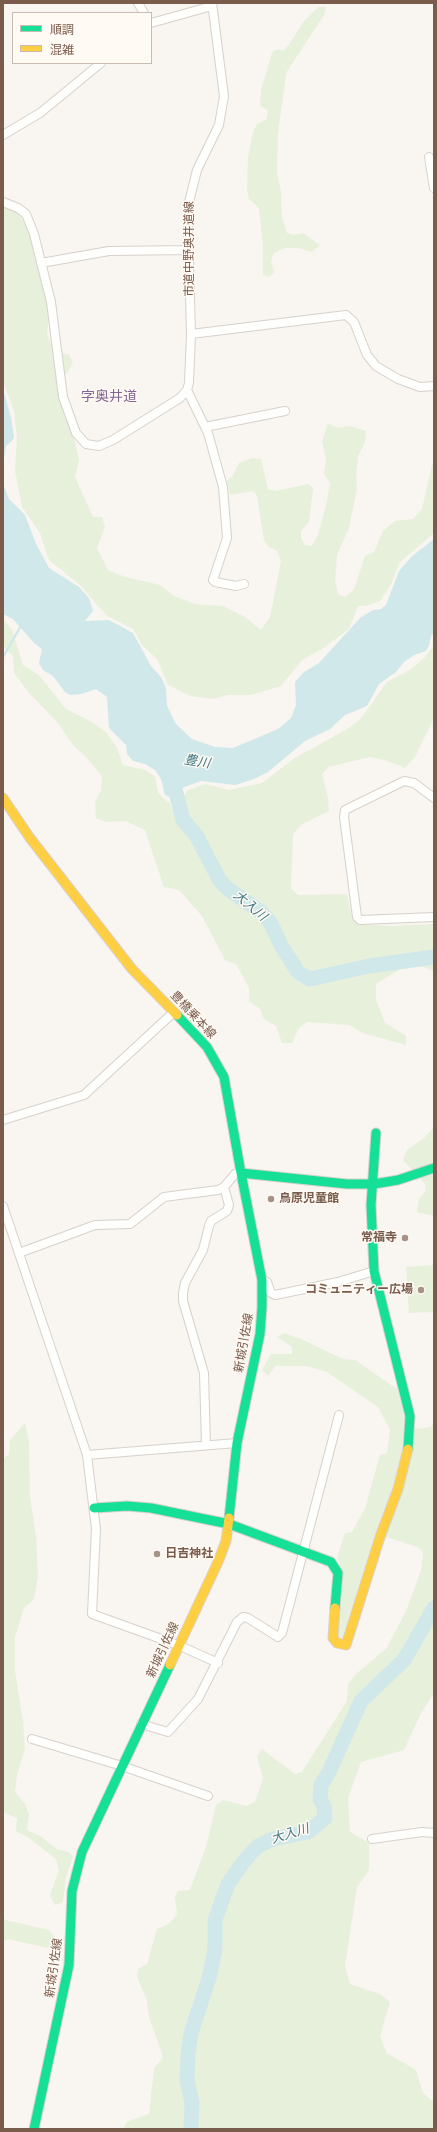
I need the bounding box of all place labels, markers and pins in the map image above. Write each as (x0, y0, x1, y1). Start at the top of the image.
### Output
place label: 鳥原児童館 (279, 1192, 339, 1206)
marker: 鳥原児童館 (266, 1194, 276, 1204)
place label: 常福寺 (361, 1231, 397, 1245)
marker: 常福寺 (400, 1233, 410, 1243)
place label: コミュニティー広場 (305, 1283, 413, 1297)
marker: コミュニティー広場 (416, 1285, 426, 1295)
place label: 日吉神社 (165, 1547, 213, 1561)
marker: 日吉神社 (152, 1549, 162, 1559)

